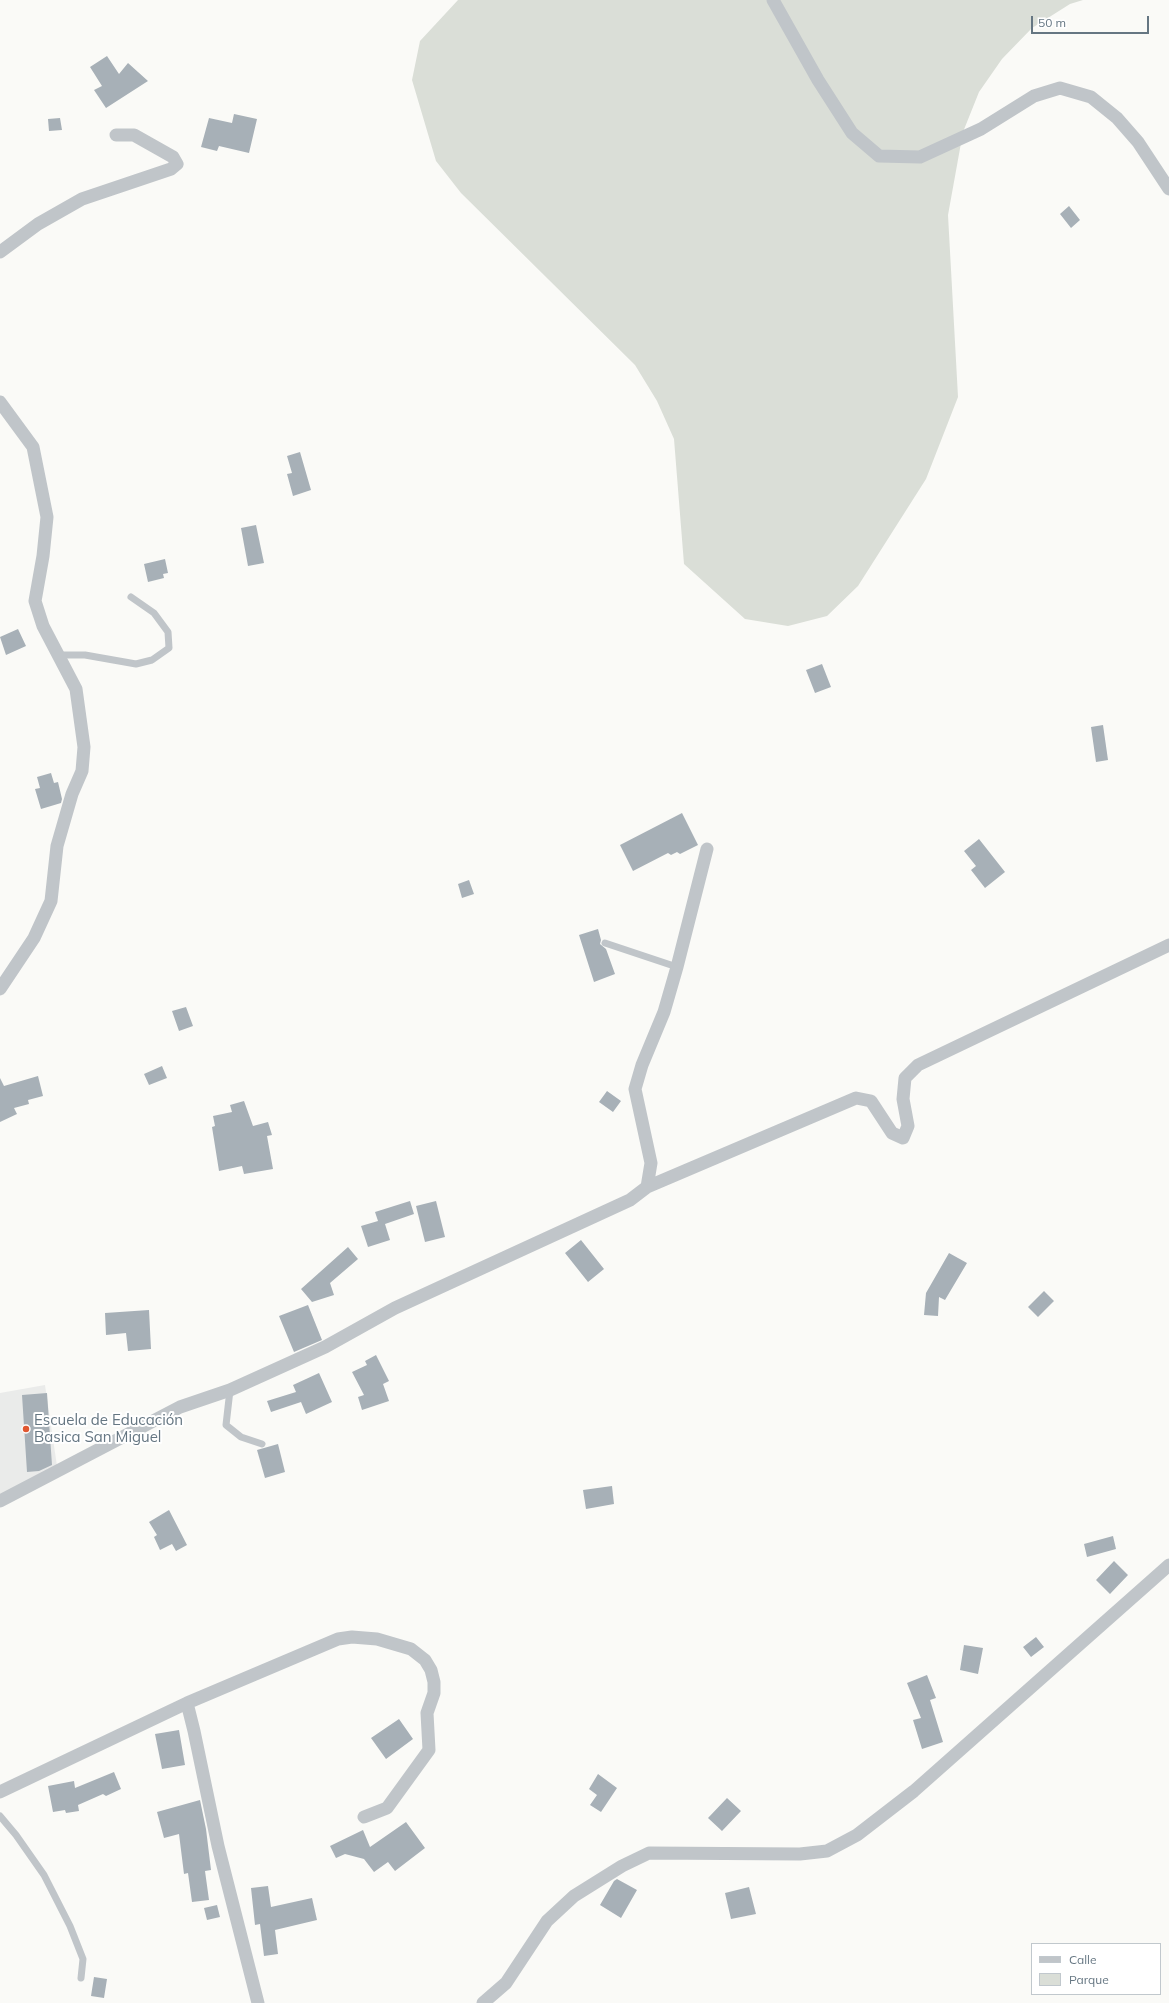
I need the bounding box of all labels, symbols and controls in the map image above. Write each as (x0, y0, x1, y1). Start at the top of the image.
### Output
scale bar (1033, 8, 1151, 34)
text: 50 m (1038, 15, 1066, 30)
place label: Escuela de Educación Basica San Miguel (34, 1411, 183, 1446)
marker: Escuela de Educación Basica San Miguel (21, 1424, 31, 1434)
legend (1031, 1943, 1161, 1995)
text: Calle (1069, 1952, 1096, 1967)
text: Parque (1069, 1972, 1109, 1987)

